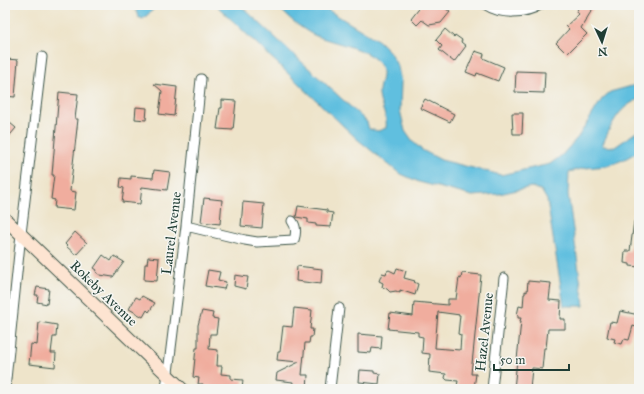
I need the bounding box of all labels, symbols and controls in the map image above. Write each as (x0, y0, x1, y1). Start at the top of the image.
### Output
north arrow (582, 22, 622, 62)
text: N (597, 45, 608, 58)
street label: Laurel Avenue (158, 190, 185, 276)
street label: Rokeby Avenue (66, 257, 141, 330)
street label: Hazel Avenue (472, 292, 497, 372)
scale bar (494, 346, 569, 372)
text: 50 m (500, 353, 525, 367)

